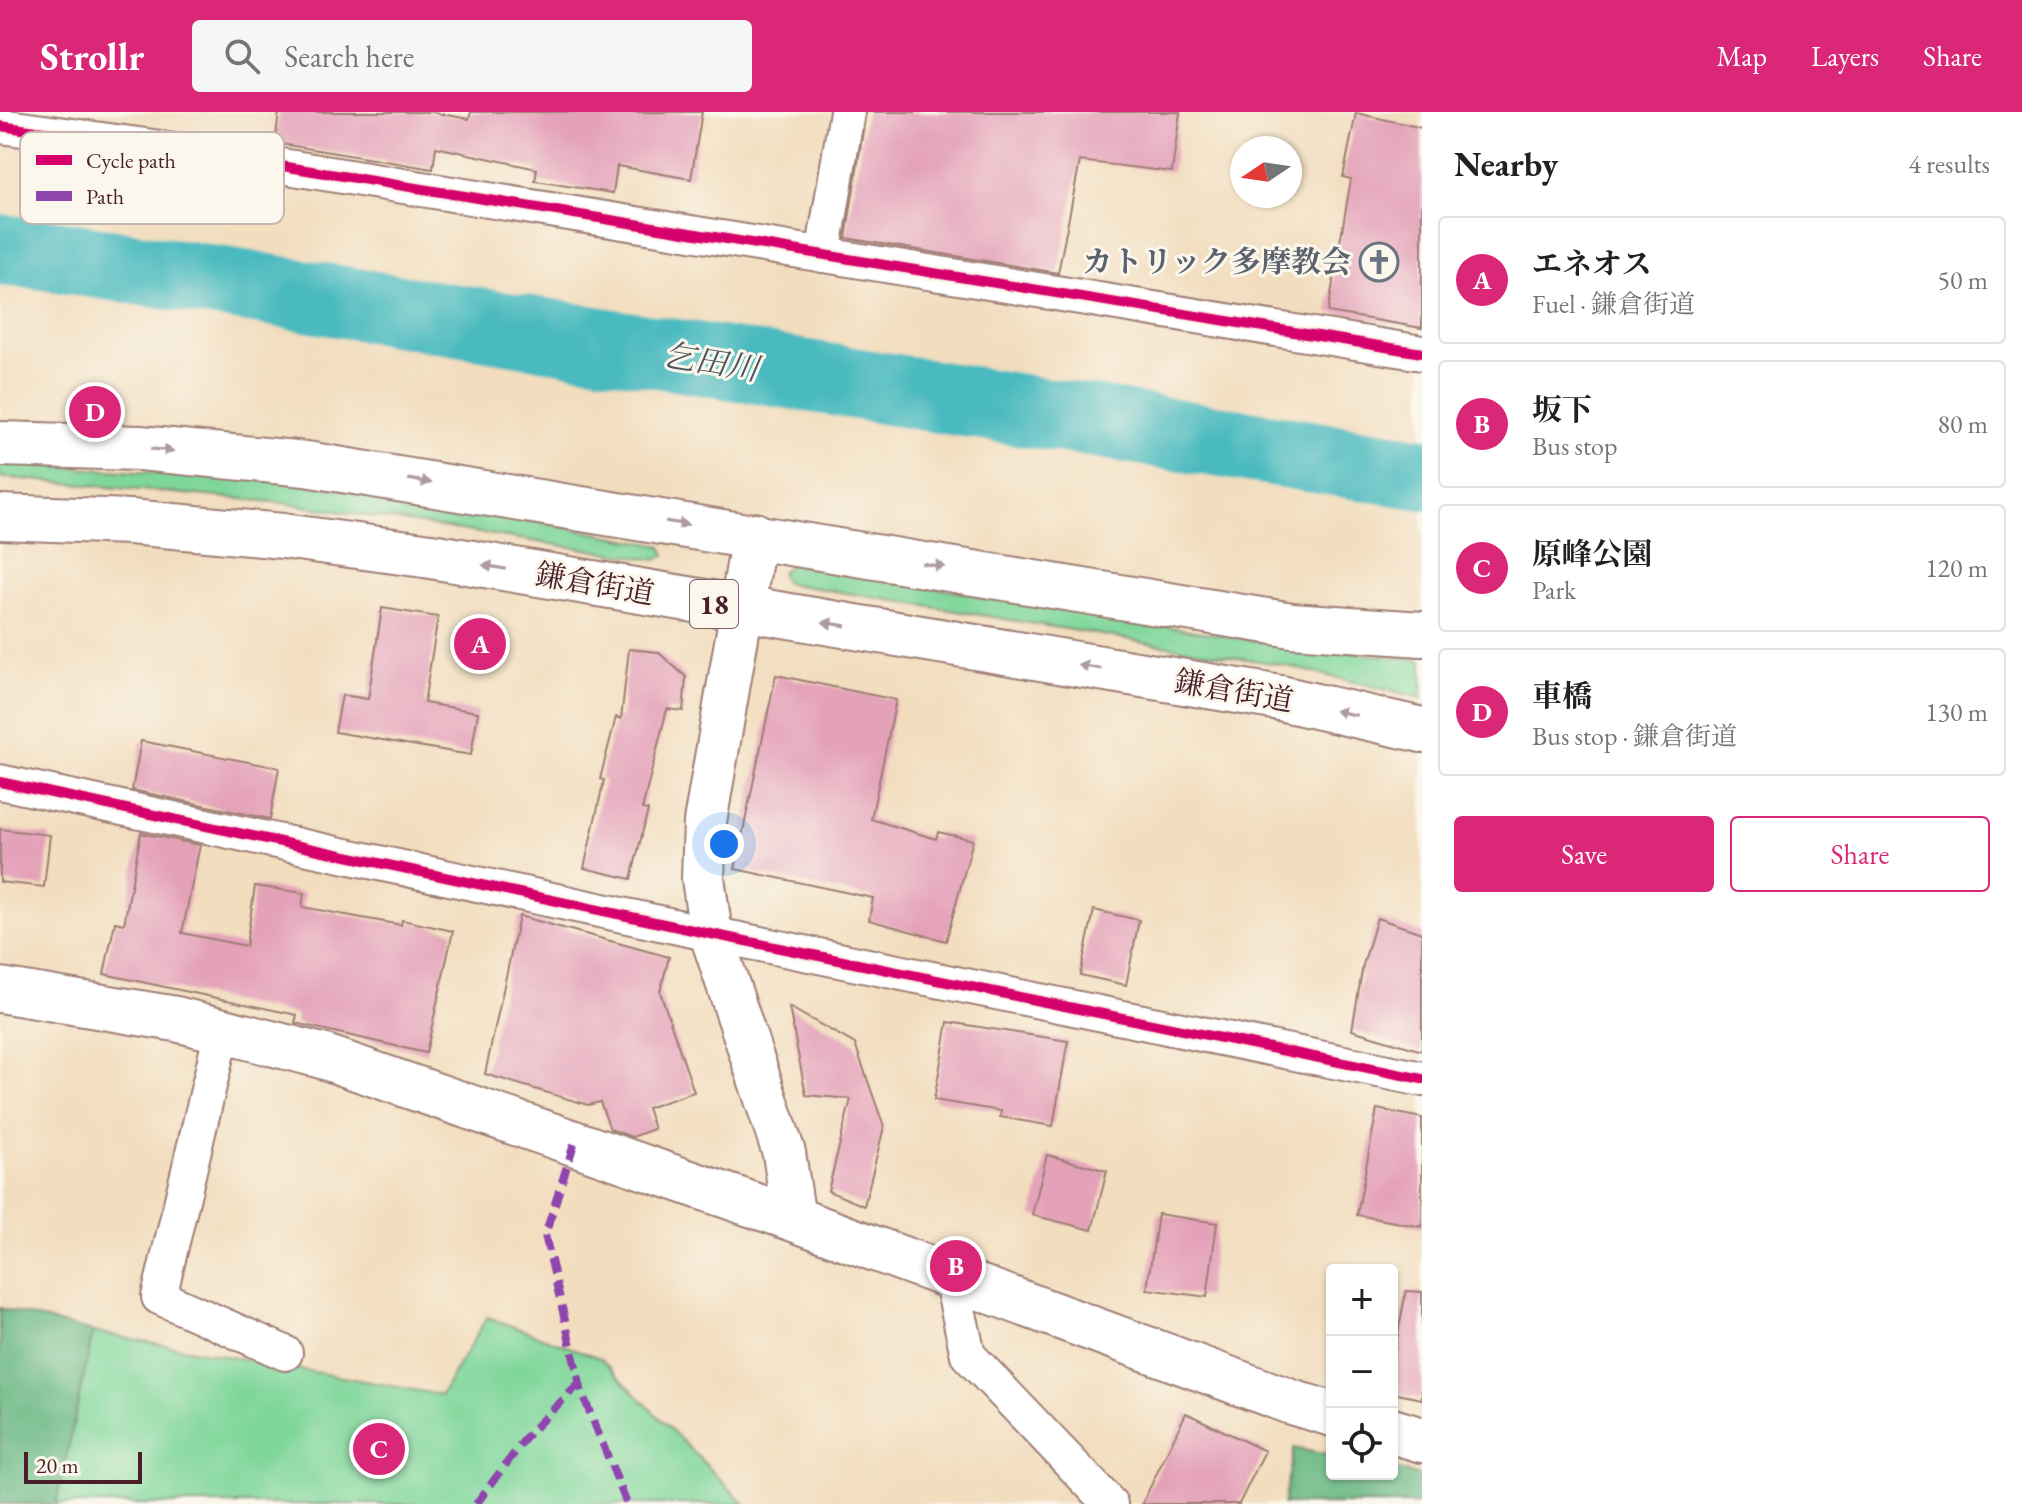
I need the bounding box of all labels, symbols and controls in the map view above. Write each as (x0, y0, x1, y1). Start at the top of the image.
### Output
search box (192, 20, 752, 92)
text: Strollr (40, 32, 144, 81)
icon: search (220, 34, 264, 78)
text: Search here (284, 37, 414, 76)
text: Map (1717, 38, 1767, 74)
text: Layers (1811, 38, 1879, 74)
text: Share (1923, 38, 1982, 74)
legend (20, 132, 284, 224)
north arrow (1230, 136, 1302, 208)
text: Nearby (1454, 142, 1558, 186)
text: Cycle path (86, 146, 176, 175)
text: 4 results (1909, 147, 1990, 181)
text: Path (86, 182, 124, 211)
church icon: カトリック多摩教会 (1358, 241, 1400, 283)
place label: カトリック多摩教会 (1082, 242, 1351, 281)
text: エネオス (1532, 244, 1652, 283)
text: A (1473, 263, 1491, 297)
text: 50 m (1938, 263, 1988, 297)
text: Fuel · 鎌倉街道 (1532, 287, 1695, 321)
water label: 乞田川 (660, 334, 765, 391)
pin: D (69, 382, 121, 442)
text: 坂下 (1532, 390, 1592, 429)
text: B (1474, 407, 1490, 441)
text: 80 m (1938, 407, 1988, 441)
text: Bus stop (1532, 429, 1618, 463)
one-way arrow (150, 444, 175, 457)
one-way arrow (408, 475, 433, 488)
one-way arrow (664, 517, 689, 529)
text: 原峰公園 (1532, 534, 1652, 573)
text: C (1473, 551, 1491, 585)
text: 120 m (1925, 551, 1988, 585)
street label: 鎌倉街道 (533, 554, 658, 613)
one-way arrow (921, 559, 946, 572)
one-way arrow (481, 560, 506, 573)
text: Park (1532, 573, 1576, 607)
road number: 18 (690, 580, 738, 628)
pin: A (454, 614, 506, 674)
one-way arrow (821, 617, 846, 629)
one-way arrow (1077, 660, 1102, 672)
street label: 鎌倉街道 (1172, 661, 1297, 720)
text: 車橋 (1532, 676, 1592, 715)
text: D (1472, 695, 1492, 729)
text: 130 m (1925, 695, 1988, 729)
one-way arrow (1333, 706, 1358, 719)
text: Bus stop · 鎌倉街道 (1532, 719, 1737, 753)
button: Save (1454, 816, 1714, 892)
button: Share (1730, 816, 1990, 892)
your location (704, 824, 744, 864)
pin: B (930, 1236, 982, 1296)
map controls (1326, 1264, 1398, 1480)
button: + (1326, 1264, 1398, 1336)
button: − (1326, 1336, 1398, 1408)
button: locate (1326, 1408, 1398, 1480)
pin: C (353, 1419, 405, 1479)
scale bar (24, 1448, 142, 1484)
text: 20 m (36, 1451, 79, 1480)

